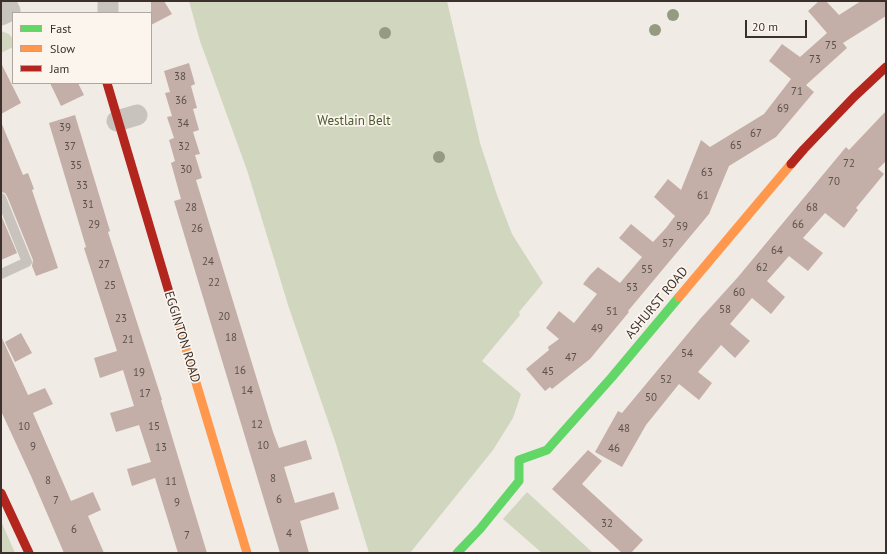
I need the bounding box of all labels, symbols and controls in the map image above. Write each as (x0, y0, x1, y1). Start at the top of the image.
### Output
legend (12, 12, 152, 84)
scale bar (747, 12, 809, 38)
text: 20 m (752, 19, 778, 34)
text: Fast (50, 21, 71, 36)
house number: 75 (825, 39, 837, 53)
text: Slow (50, 41, 75, 56)
house number: 73 (809, 53, 821, 67)
text: Jam (50, 61, 69, 76)
house number: 38 (174, 70, 186, 84)
house number: 71 (791, 85, 803, 99)
house number: 36 (175, 94, 187, 108)
house number: 69 (777, 102, 789, 116)
park label: Westlain Belt (317, 113, 391, 129)
house number: 34 (177, 117, 189, 131)
house number: 39 (59, 121, 71, 135)
house number: 67 (750, 127, 762, 141)
house number: 65 (730, 139, 742, 153)
house number: 37 (64, 140, 76, 154)
house number: 32 (178, 140, 190, 154)
house number: 72 (843, 157, 855, 171)
house number: 35 (70, 159, 82, 173)
house number: 30 (180, 163, 192, 177)
house number: 63 (701, 166, 713, 180)
house number: 70 (828, 175, 840, 189)
house number: 33 (76, 179, 88, 193)
house number: 61 (697, 189, 709, 203)
house number: 31 (82, 198, 94, 212)
house number: 28 (185, 201, 197, 215)
house number: 68 (806, 201, 818, 215)
house number: 29 (88, 218, 100, 232)
house number: 66 (792, 218, 804, 232)
house number: 59 (676, 220, 688, 234)
house number: 26 (191, 222, 203, 236)
house number: 57 (662, 237, 674, 251)
house number: 64 (771, 244, 783, 258)
house number: 24 (202, 255, 214, 269)
house number: 27 (98, 258, 110, 272)
house number: 62 (756, 261, 768, 275)
house number: 55 (641, 263, 653, 277)
street label: ASHURST ROAD (622, 264, 692, 342)
house number: 22 (208, 276, 220, 290)
house number: 25 (104, 279, 116, 293)
house number: 53 (626, 281, 638, 295)
house number: 60 (733, 286, 745, 300)
street label: EGGINTON ROAD (161, 289, 203, 385)
house number: 58 (719, 303, 731, 317)
house number: 51 (606, 305, 618, 319)
house number: 20 (218, 310, 230, 324)
house number: 23 (115, 312, 127, 326)
house number: 49 (591, 322, 603, 336)
house number: 18 (225, 331, 237, 345)
house number: 21 (122, 333, 134, 347)
house number: 54 (681, 347, 693, 361)
house number: 47 (565, 351, 577, 365)
house number: 16 (234, 364, 246, 378)
house number: 45 (542, 365, 554, 379)
house number: 19 (133, 366, 145, 380)
house number: 52 (660, 373, 672, 387)
house number: 14 (241, 384, 253, 398)
house number: 17 (139, 387, 151, 401)
house number: 50 (645, 391, 657, 405)
house number: 12 (251, 418, 263, 432)
house number: 10 (18, 420, 30, 434)
house number: 15 (148, 420, 160, 434)
house number: 48 (618, 422, 630, 436)
house number: 10 (257, 439, 269, 453)
house number: 9 (30, 440, 36, 454)
house number: 13 (155, 441, 167, 455)
house number: 46 (608, 442, 620, 456)
house number: 8 (270, 472, 276, 486)
house number: 8 (45, 474, 51, 488)
house number: 11 (165, 475, 177, 489)
house number: 6 (276, 493, 282, 507)
house number: 7 (53, 494, 59, 508)
house number: 9 (174, 496, 180, 510)
house number: 32 (601, 517, 613, 531)
house number: 6 (71, 523, 77, 537)
house number: 4 (286, 527, 292, 541)
house number: 7 (184, 529, 190, 543)

